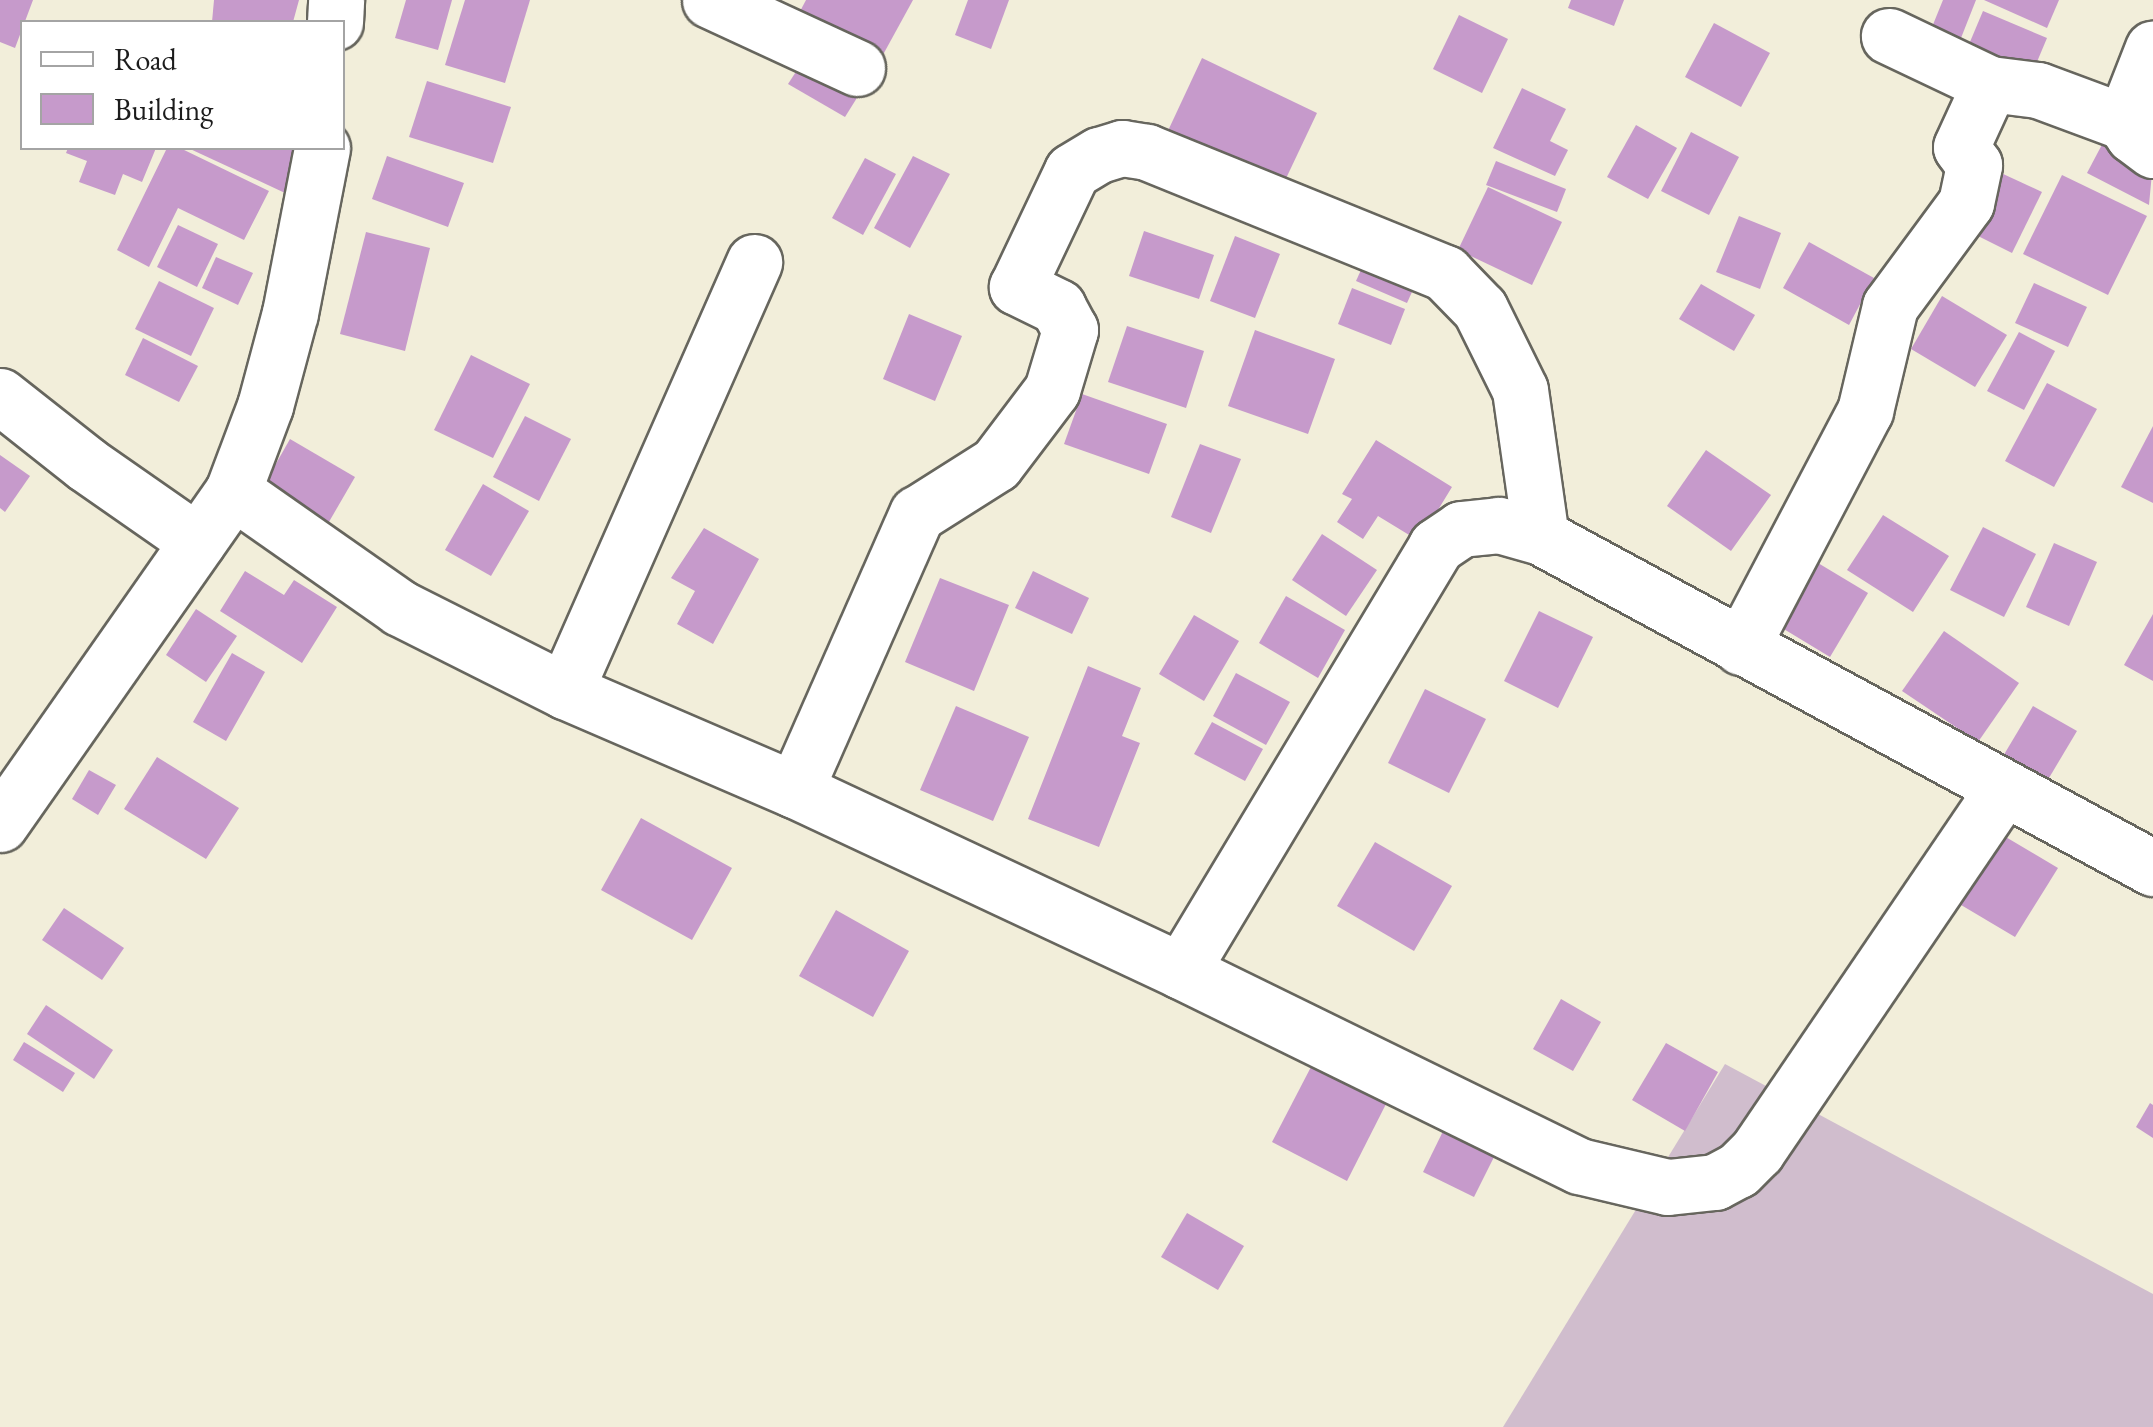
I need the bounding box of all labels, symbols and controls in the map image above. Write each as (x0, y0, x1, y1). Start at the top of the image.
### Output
legend (20, 20, 345, 150)
text: Road (114, 40, 177, 79)
text: Building (114, 90, 213, 129)

